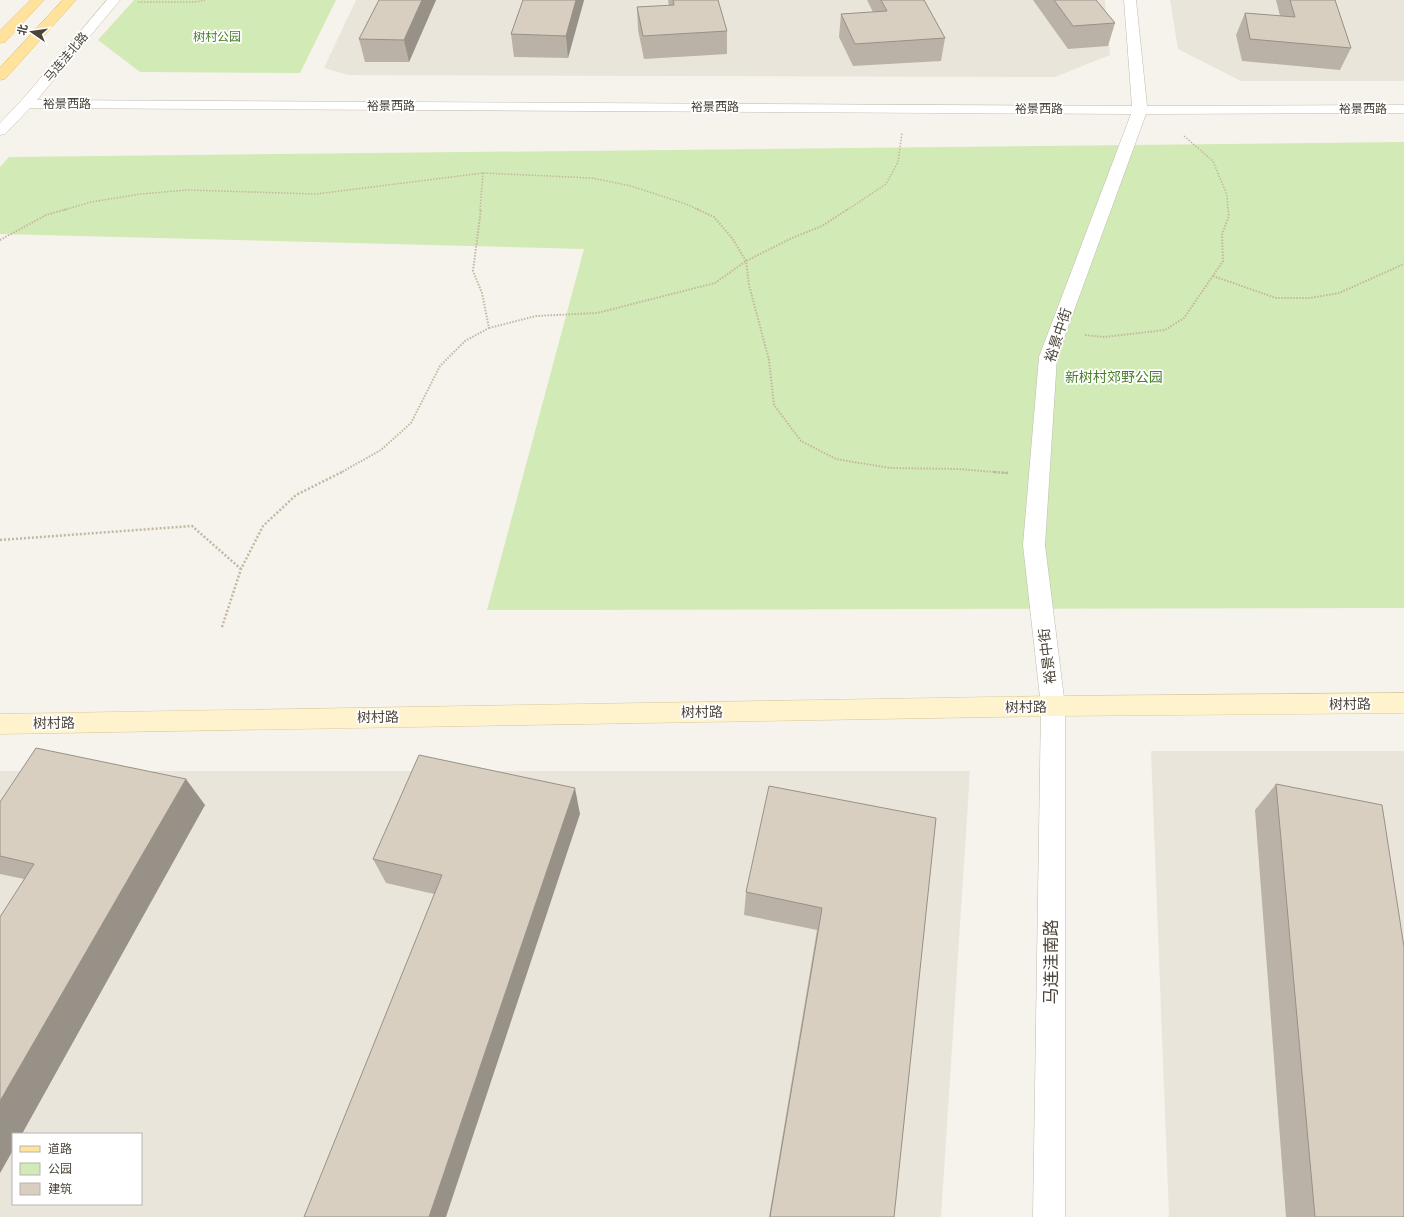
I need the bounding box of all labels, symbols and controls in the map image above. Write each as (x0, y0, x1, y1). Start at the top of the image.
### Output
north arrow (12, 12, 52, 52)
text: 北 (15, 23, 30, 37)
street label: 马连洼北路 (41, 30, 91, 84)
park label: 树村公园 (193, 30, 241, 44)
street label: 裕景西路 (43, 97, 91, 111)
street label: 裕景西路 (367, 99, 415, 113)
street label: 裕景西路 (691, 100, 739, 114)
street label: 裕景西路 (1015, 102, 1063, 116)
street label: 裕景西路 (1339, 102, 1387, 116)
street label: 裕景中街 (1042, 306, 1074, 364)
park label: 新树村郊野公园 (1065, 369, 1163, 385)
street label: 裕景中街 (1036, 627, 1058, 685)
street label: 树村路 (1329, 696, 1371, 712)
street label: 树村路 (1005, 699, 1047, 715)
street label: 树村路 (681, 704, 723, 720)
street label: 树村路 (357, 709, 399, 725)
street label: 树村路 (33, 715, 75, 731)
street label: 马连洼南路 (1041, 920, 1061, 1005)
legend (12, 1133, 142, 1205)
text: 道路 (48, 1142, 72, 1156)
text: 公园 (48, 1162, 72, 1176)
text: 建筑 (48, 1182, 72, 1196)

